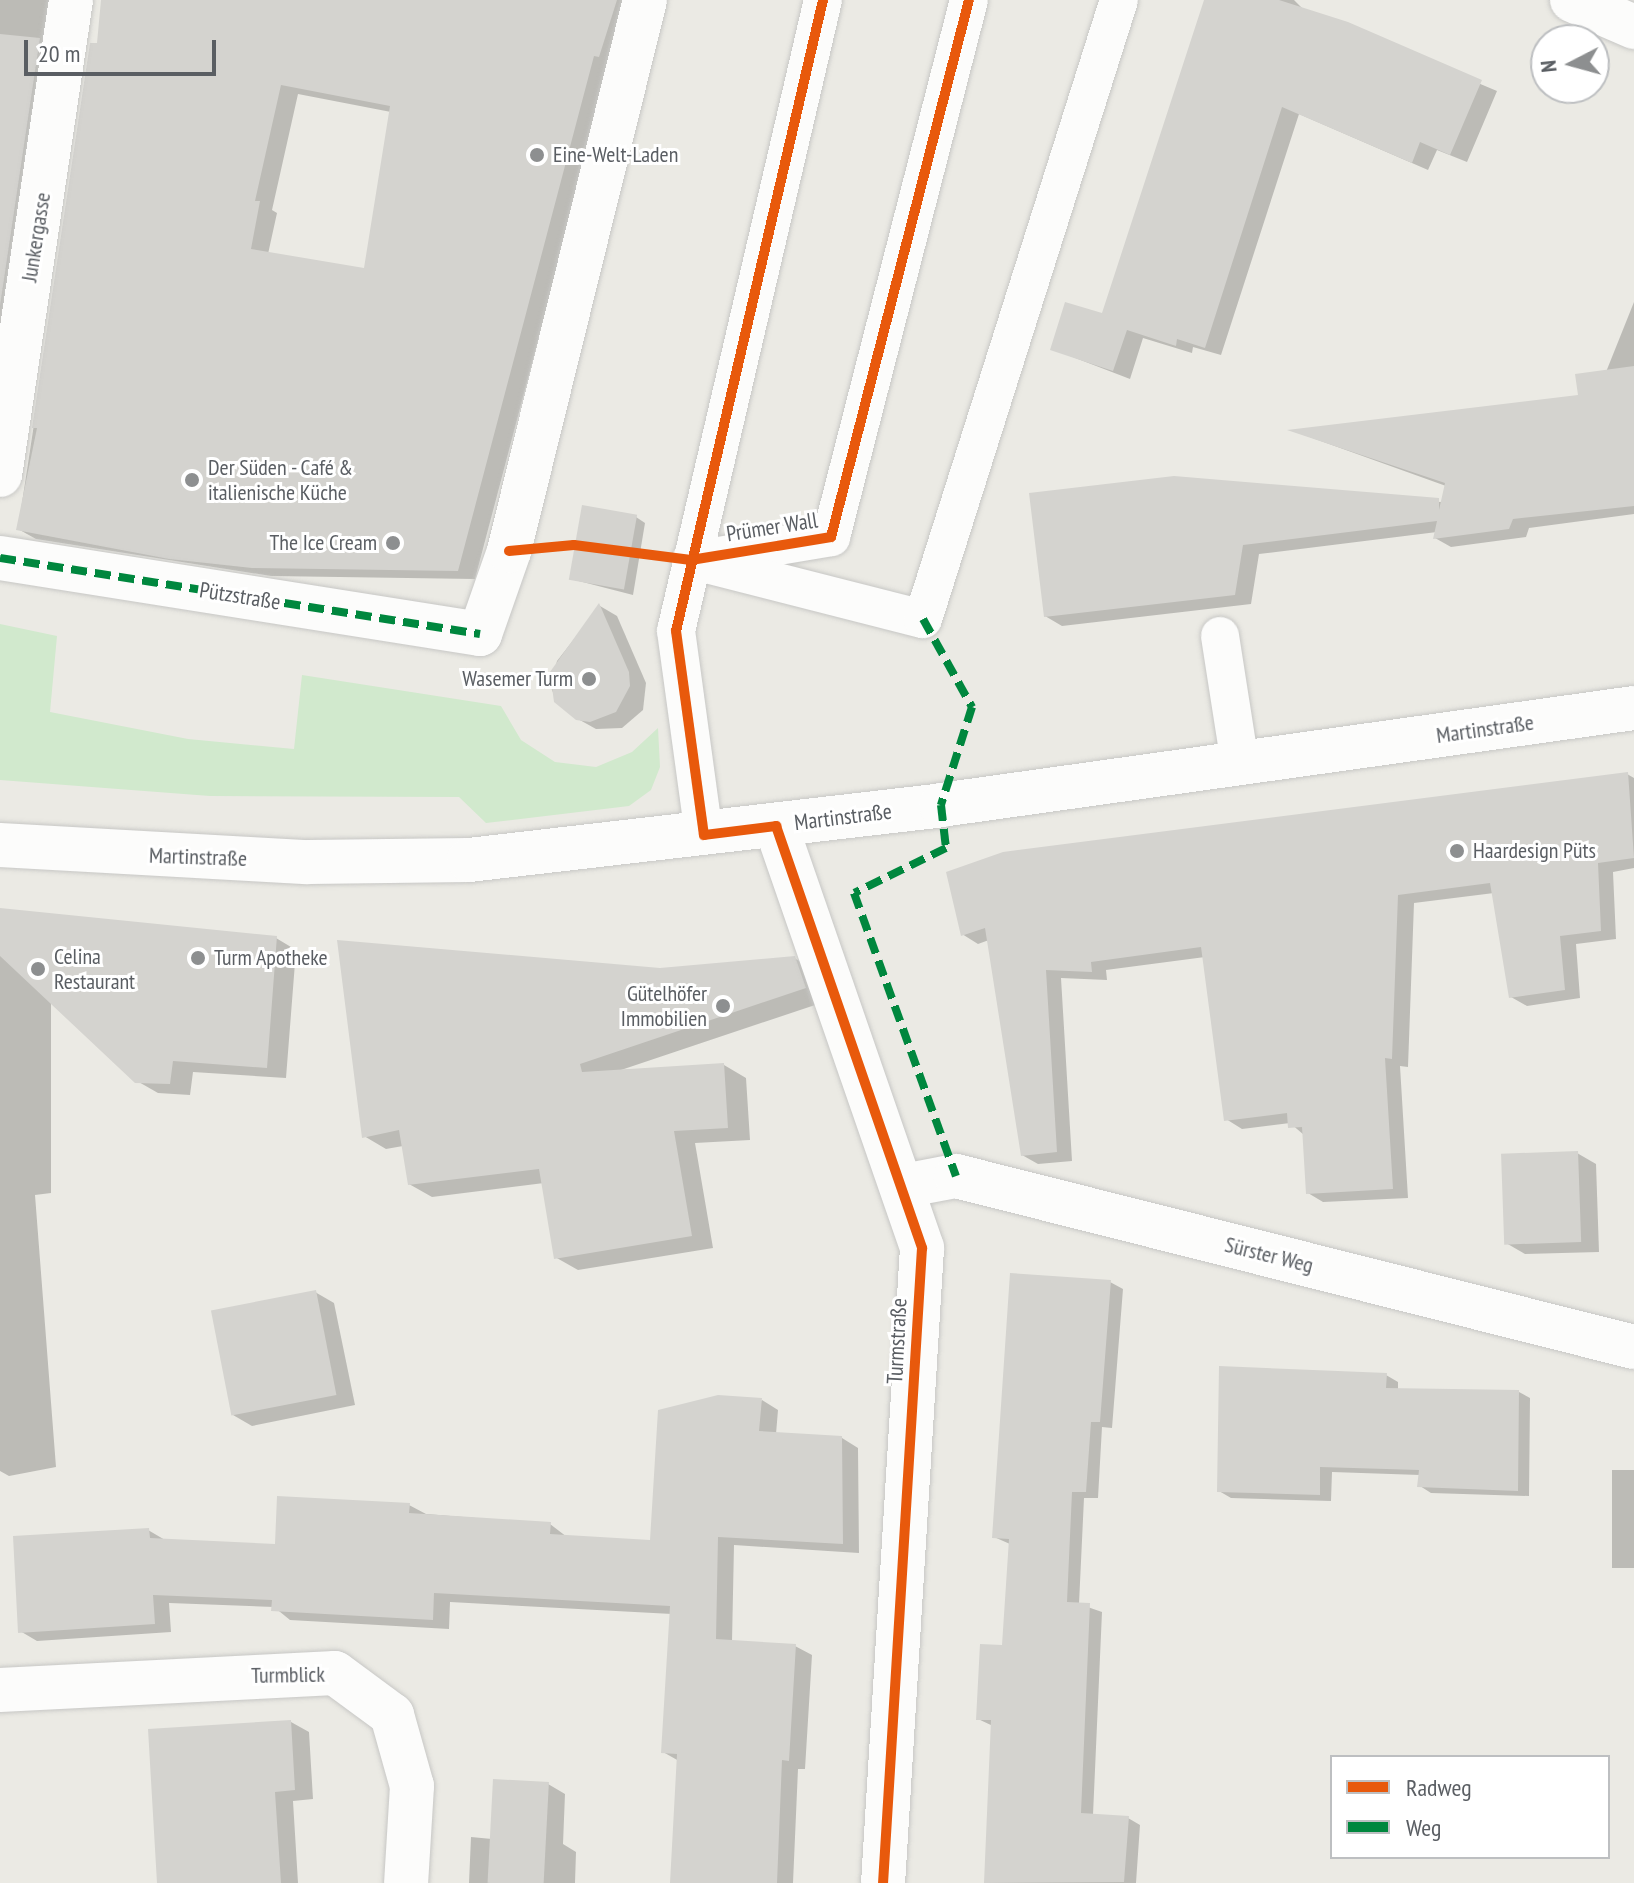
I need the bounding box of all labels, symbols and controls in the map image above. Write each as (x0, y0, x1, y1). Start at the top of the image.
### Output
scale bar (28, 24, 220, 74)
north arrow (1530, 24, 1610, 104)
text: 20 m (38, 38, 80, 69)
text: N (1534, 59, 1563, 74)
place label: Eine-Welt-Laden (553, 142, 678, 168)
marker: Eine-Welt-Laden (528, 146, 546, 164)
street label: Junkergasse (16, 190, 56, 284)
place label: Der Süden - Café & italienische Küche (208, 454, 355, 506)
marker: Der Süden - Café & italienische Küche (183, 471, 201, 489)
street label: Prümer Wall (724, 507, 820, 547)
place label: The Ice Cream (269, 530, 377, 556)
marker: The Ice Cream (384, 534, 402, 552)
street label: Pützstraße (198, 577, 282, 615)
place label: Wasemer Turm (462, 666, 573, 692)
marker: Wasemer Turm (580, 670, 598, 688)
street label: Martinstraße (1435, 709, 1535, 749)
street label: Martinstraße (793, 798, 893, 836)
place label: Haardesign Püts (1473, 838, 1596, 864)
street label: Martinstraße (149, 842, 247, 872)
marker: Haardesign Püts (1448, 842, 1466, 860)
place label: Celina Restaurant (54, 943, 135, 994)
place label: Turm Apotheke (214, 945, 328, 971)
marker: Turm Apotheke (189, 949, 207, 967)
marker: Celina Restaurant (29, 960, 47, 978)
place label: Gütelhöfer Immobilien (621, 980, 707, 1032)
marker: Gütelhöfer Immobilien (714, 997, 732, 1015)
street label: Sürster Weg (1222, 1231, 1316, 1279)
street label: Turmstraße (882, 1297, 912, 1385)
street label: Turmblick (251, 1661, 325, 1689)
legend (1330, 1755, 1610, 1859)
text: Radweg (1406, 1772, 1472, 1803)
text: Weg (1406, 1812, 1441, 1843)

